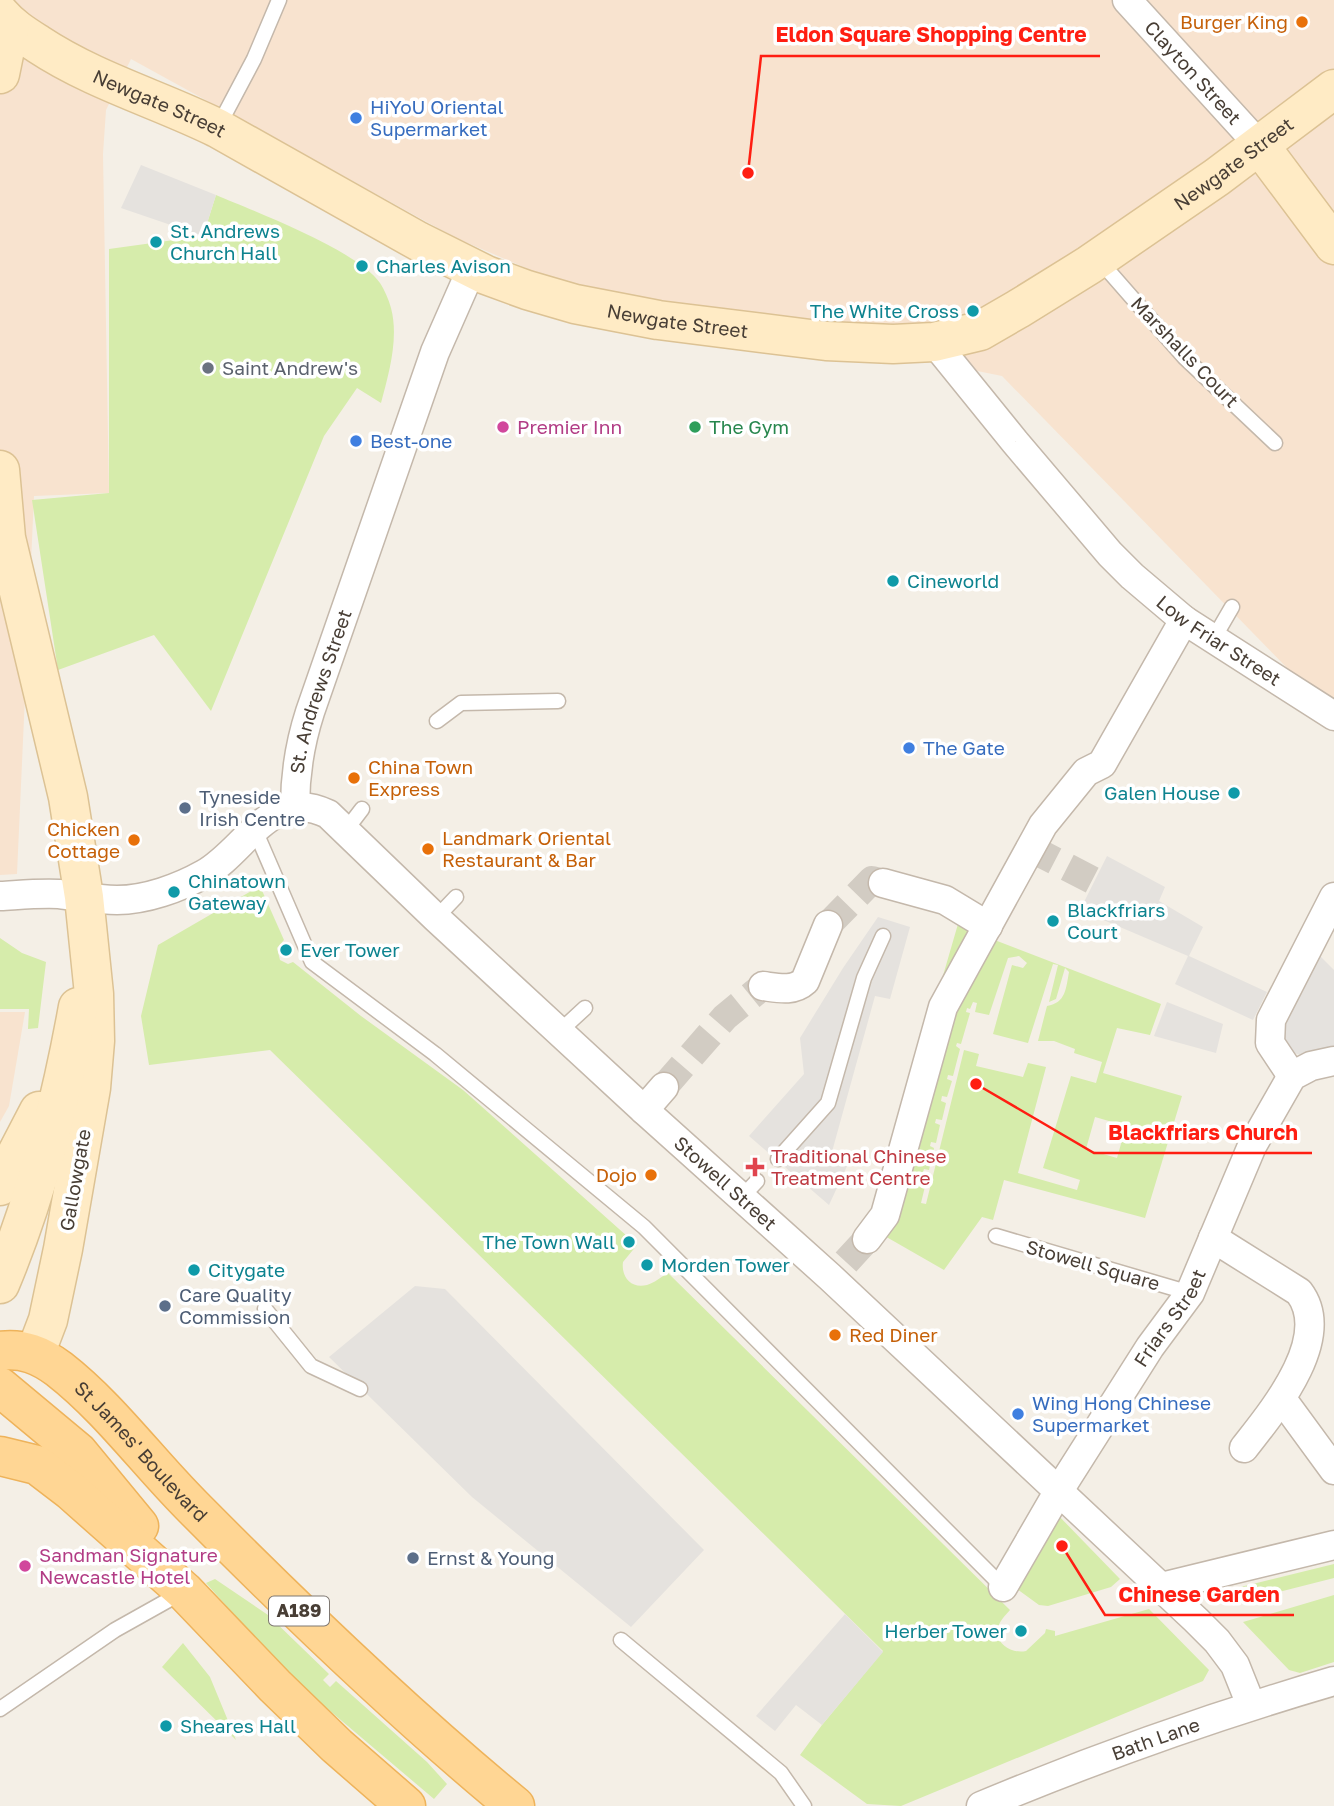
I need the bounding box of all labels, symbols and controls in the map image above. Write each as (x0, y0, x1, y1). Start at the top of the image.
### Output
place label: Burger King (1180, 10, 1288, 33)
callout: Eldon Square Shopping Centre (761, 14, 1100, 56)
marker: Burger King (1294, 14, 1310, 30)
street label: Clayton Street (1140, 15, 1246, 129)
text: Eldon Square Shopping Centre (775, 21, 1087, 47)
street label: Newgate Street (90, 64, 230, 142)
place label: HiYoU Oriental Supermarket (370, 95, 504, 140)
marker: HiYoU Oriental Supermarket (348, 110, 364, 126)
street label: Newgate Street (1169, 112, 1297, 214)
place label: St. Andrews Church Hall (170, 219, 280, 264)
marker: St. Andrews Church Hall (148, 234, 164, 250)
place label: Charles Avison (376, 254, 511, 277)
marker: Charles Avison (354, 258, 370, 274)
street label: Marshalls Court (1127, 291, 1244, 412)
street label: Newgate Street (605, 298, 750, 342)
place label: The White Cross (810, 299, 959, 322)
marker: The White Cross (965, 303, 981, 319)
place label: Saint Andrew's (222, 356, 358, 379)
marker: Saint Andrew's (200, 360, 216, 376)
place label: Premier Inn (517, 415, 622, 438)
place label: The Gym (709, 415, 789, 438)
marker: Premier Inn (495, 419, 511, 435)
marker: The Gym (687, 419, 703, 435)
place label: Best-one (370, 429, 452, 452)
marker: Best-one (348, 433, 364, 449)
place label: Cineworld (907, 569, 999, 592)
marker: Cineworld (885, 573, 901, 589)
street label: Low Friar Street (1152, 590, 1285, 690)
street label: St. Andrews Street (285, 606, 356, 775)
place label: The Gate (923, 736, 1005, 759)
marker: The Gate (901, 740, 917, 756)
place label: China Town Express (368, 755, 473, 800)
marker: China Town Express (346, 770, 362, 786)
place label: Galen House (1104, 781, 1220, 804)
place label: Tyneside Irish Centre (199, 785, 305, 830)
marker: Galen House (1226, 785, 1242, 801)
marker: Tyneside Irish Centre (177, 800, 193, 816)
place label: Chicken Cottage (47, 817, 120, 862)
place label: Landmark Oriental Restaurant & Bar (442, 826, 611, 871)
marker: Chicken Cottage (126, 832, 142, 848)
marker: Landmark Oriental Restaurant & Bar (420, 841, 436, 857)
place label: Chinatown Gateway (188, 869, 286, 914)
marker: Chinatown Gateway (166, 884, 182, 900)
place label: Blackfriars Court (1067, 898, 1165, 943)
marker: Blackfriars Court (1045, 913, 1061, 929)
place label: Ever Tower (300, 938, 400, 961)
marker: Ever Tower (278, 942, 294, 958)
callout: Blackfriars Church (1094, 1111, 1312, 1153)
text: Blackfriars Church (1108, 1119, 1298, 1145)
street label: Gallowgate (54, 1127, 95, 1233)
street label: Stowell Street (670, 1131, 782, 1235)
place label: Traditional Chinese Treatment Centre (771, 1144, 947, 1189)
marker: Traditional Chinese Treatment Centre (745, 1157, 765, 1177)
place label: Dojo (596, 1163, 637, 1186)
marker: Dojo (643, 1167, 659, 1183)
place label: The Town Wall (482, 1230, 615, 1253)
marker: The Town Wall (621, 1234, 637, 1250)
street label: Stowell Square (1024, 1234, 1163, 1295)
place label: Morden Tower (661, 1253, 791, 1276)
marker: Morden Tower (639, 1257, 655, 1273)
place label: Citygate (208, 1258, 285, 1281)
marker: Citygate (186, 1262, 202, 1278)
street label: Friars Street (1129, 1265, 1210, 1371)
place label: Care Quality Commission (179, 1283, 292, 1328)
marker: Care Quality Commission (157, 1298, 173, 1314)
place label: Red Diner (849, 1323, 938, 1346)
marker: Red Diner (827, 1327, 843, 1343)
street label: St James' Boulevard (70, 1376, 213, 1526)
place label: Wing Hong Chinese Supermarket (1032, 1391, 1211, 1436)
marker: Wing Hong Chinese Supermarket (1010, 1406, 1026, 1422)
place label: Sandman Signature Newcastle Hotel (39, 1543, 218, 1588)
place label: Ernst & Young (427, 1546, 555, 1569)
marker: Ernst & Young (405, 1550, 421, 1566)
marker: Sandman Signature Newcastle Hotel (17, 1558, 33, 1574)
callout: Chinese Garden (1105, 1573, 1294, 1615)
text: Chinese Garden (1118, 1581, 1280, 1607)
road number: A189 (269, 1596, 329, 1626)
place label: Herber Tower (884, 1619, 1008, 1642)
marker: Herber Tower (1013, 1623, 1029, 1639)
street label: Bath Lane (1108, 1712, 1202, 1765)
place label: Sheares Hall (180, 1714, 296, 1737)
marker: Sheares Hall (158, 1718, 174, 1734)

